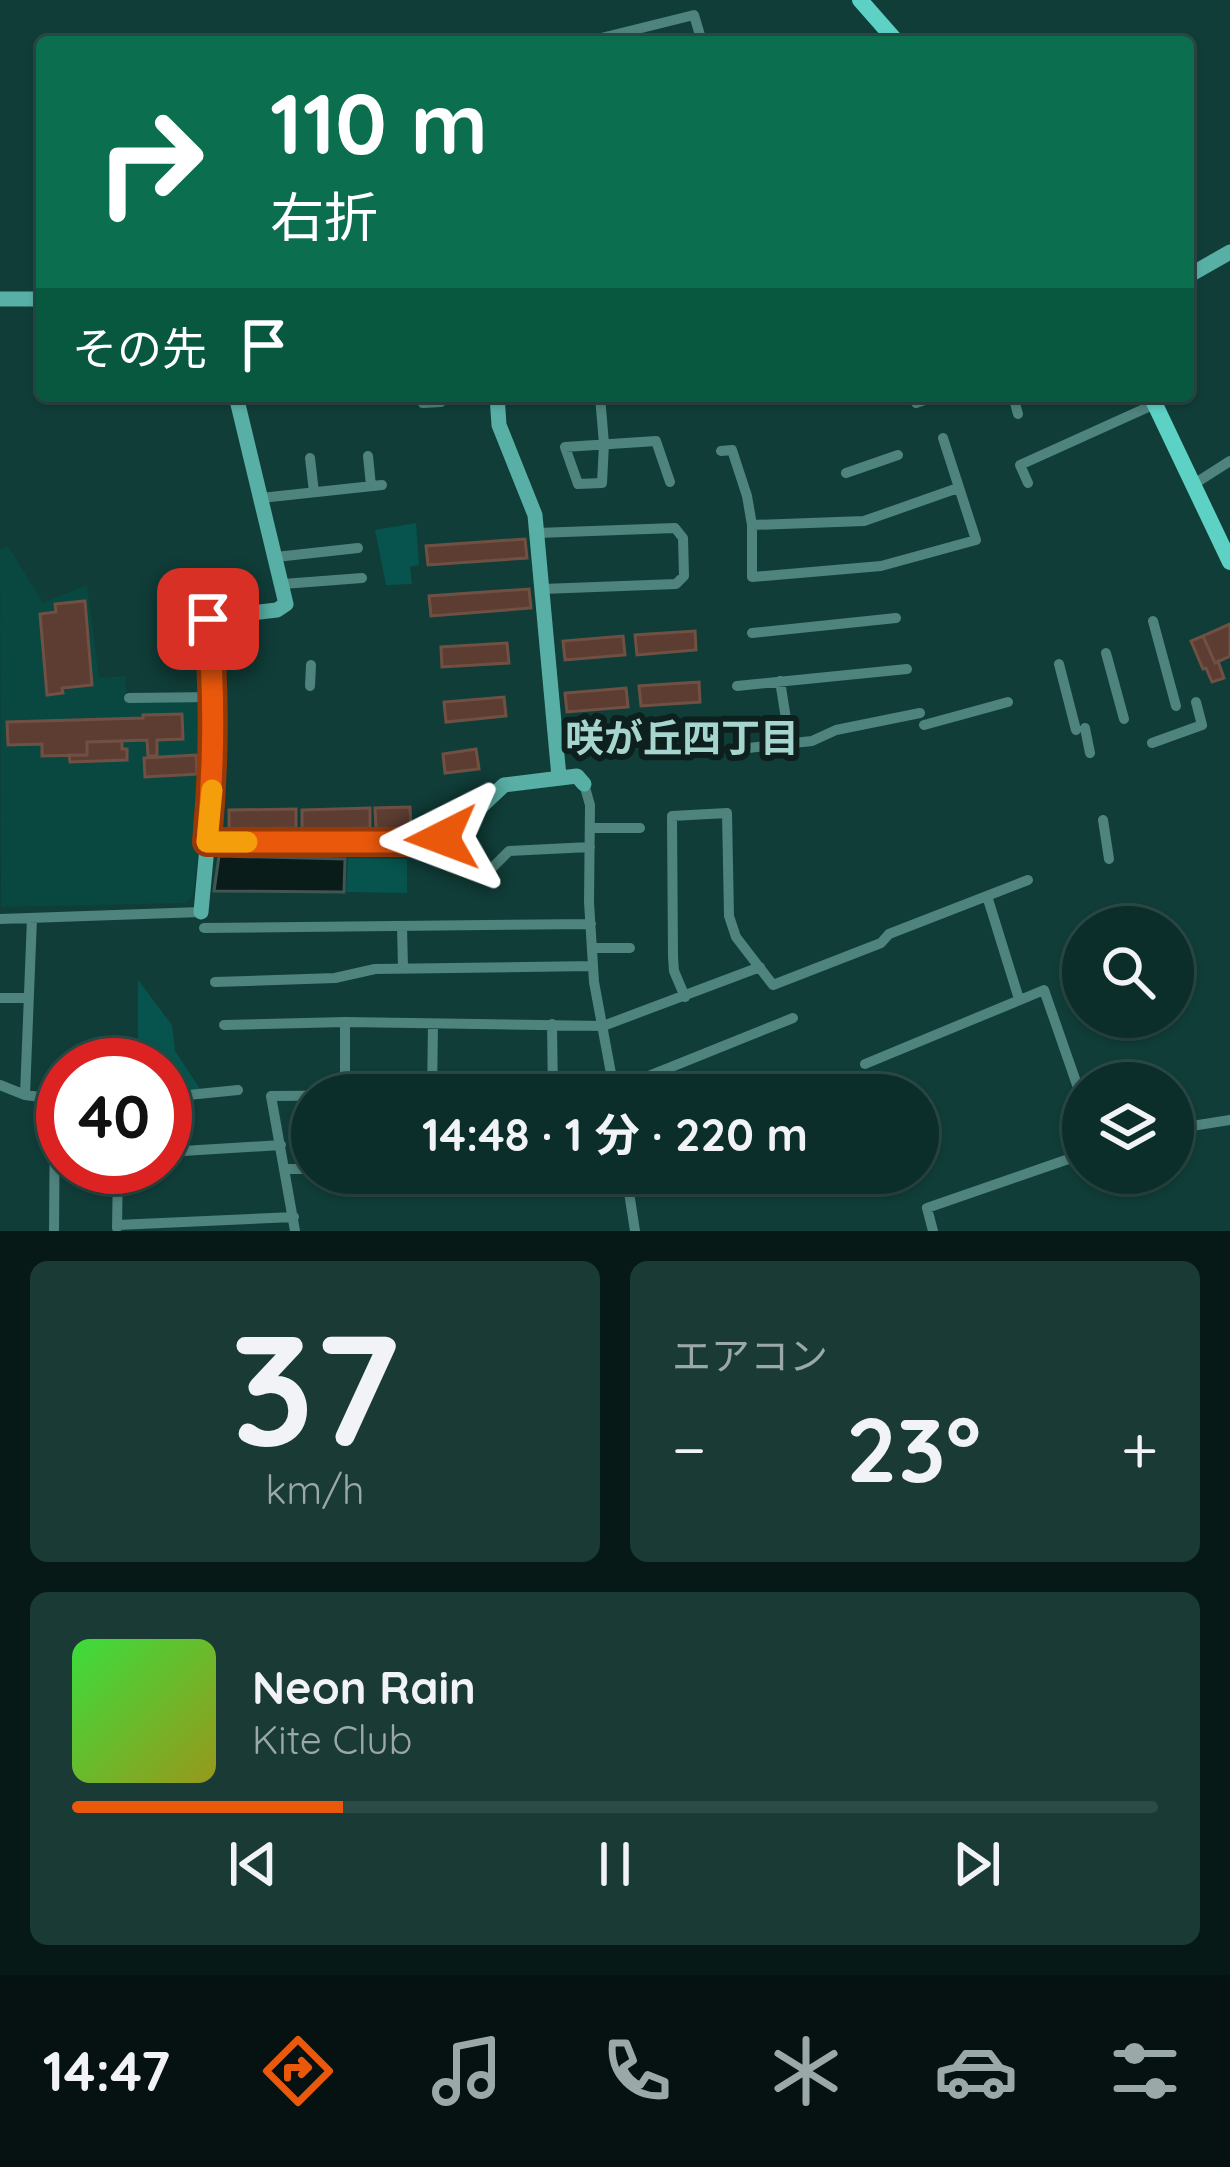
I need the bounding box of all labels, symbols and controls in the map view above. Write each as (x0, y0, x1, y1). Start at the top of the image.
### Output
text: 110 m (270, 70, 488, 175)
icon: right (72, 84, 228, 240)
text: 右折 (270, 183, 378, 251)
icon: arrive (231, 312, 297, 378)
text: その先 (72, 320, 207, 376)
pin (157, 568, 259, 670)
icon: arrive (175, 586, 241, 652)
district label: 咲が丘四丁目 (565, 713, 799, 762)
position arrow (379, 775, 505, 901)
map controls (1062, 906, 1194, 1194)
button: search (1062, 906, 1194, 1038)
speed limit sign: 40 (36, 1038, 192, 1194)
button: layers (1062, 1062, 1194, 1194)
text: 14:48 · 1 分 · 220 m (422, 1106, 808, 1162)
text: 37 (230, 1289, 400, 1484)
text: エアコン (672, 1331, 828, 1380)
text: 23° (846, 1392, 981, 1505)
text: − (672, 1407, 706, 1490)
text: + (1121, 1407, 1158, 1490)
text: km/h (266, 1465, 364, 1514)
text: Neon Rain (252, 1659, 476, 1715)
text: Kite Club (252, 1715, 412, 1764)
icon: previous (220, 1831, 286, 1897)
icon: pause (582, 1831, 648, 1897)
icon: next (944, 1831, 1010, 1897)
icon: directions (256, 2029, 340, 2113)
icon: music (425, 2029, 509, 2113)
icon: phone (595, 2029, 679, 2113)
icon: climate (764, 2029, 848, 2113)
icon: car (934, 2029, 1018, 2113)
icon: filters (1103, 2029, 1187, 2113)
text: 14:47 (43, 2037, 170, 2105)

